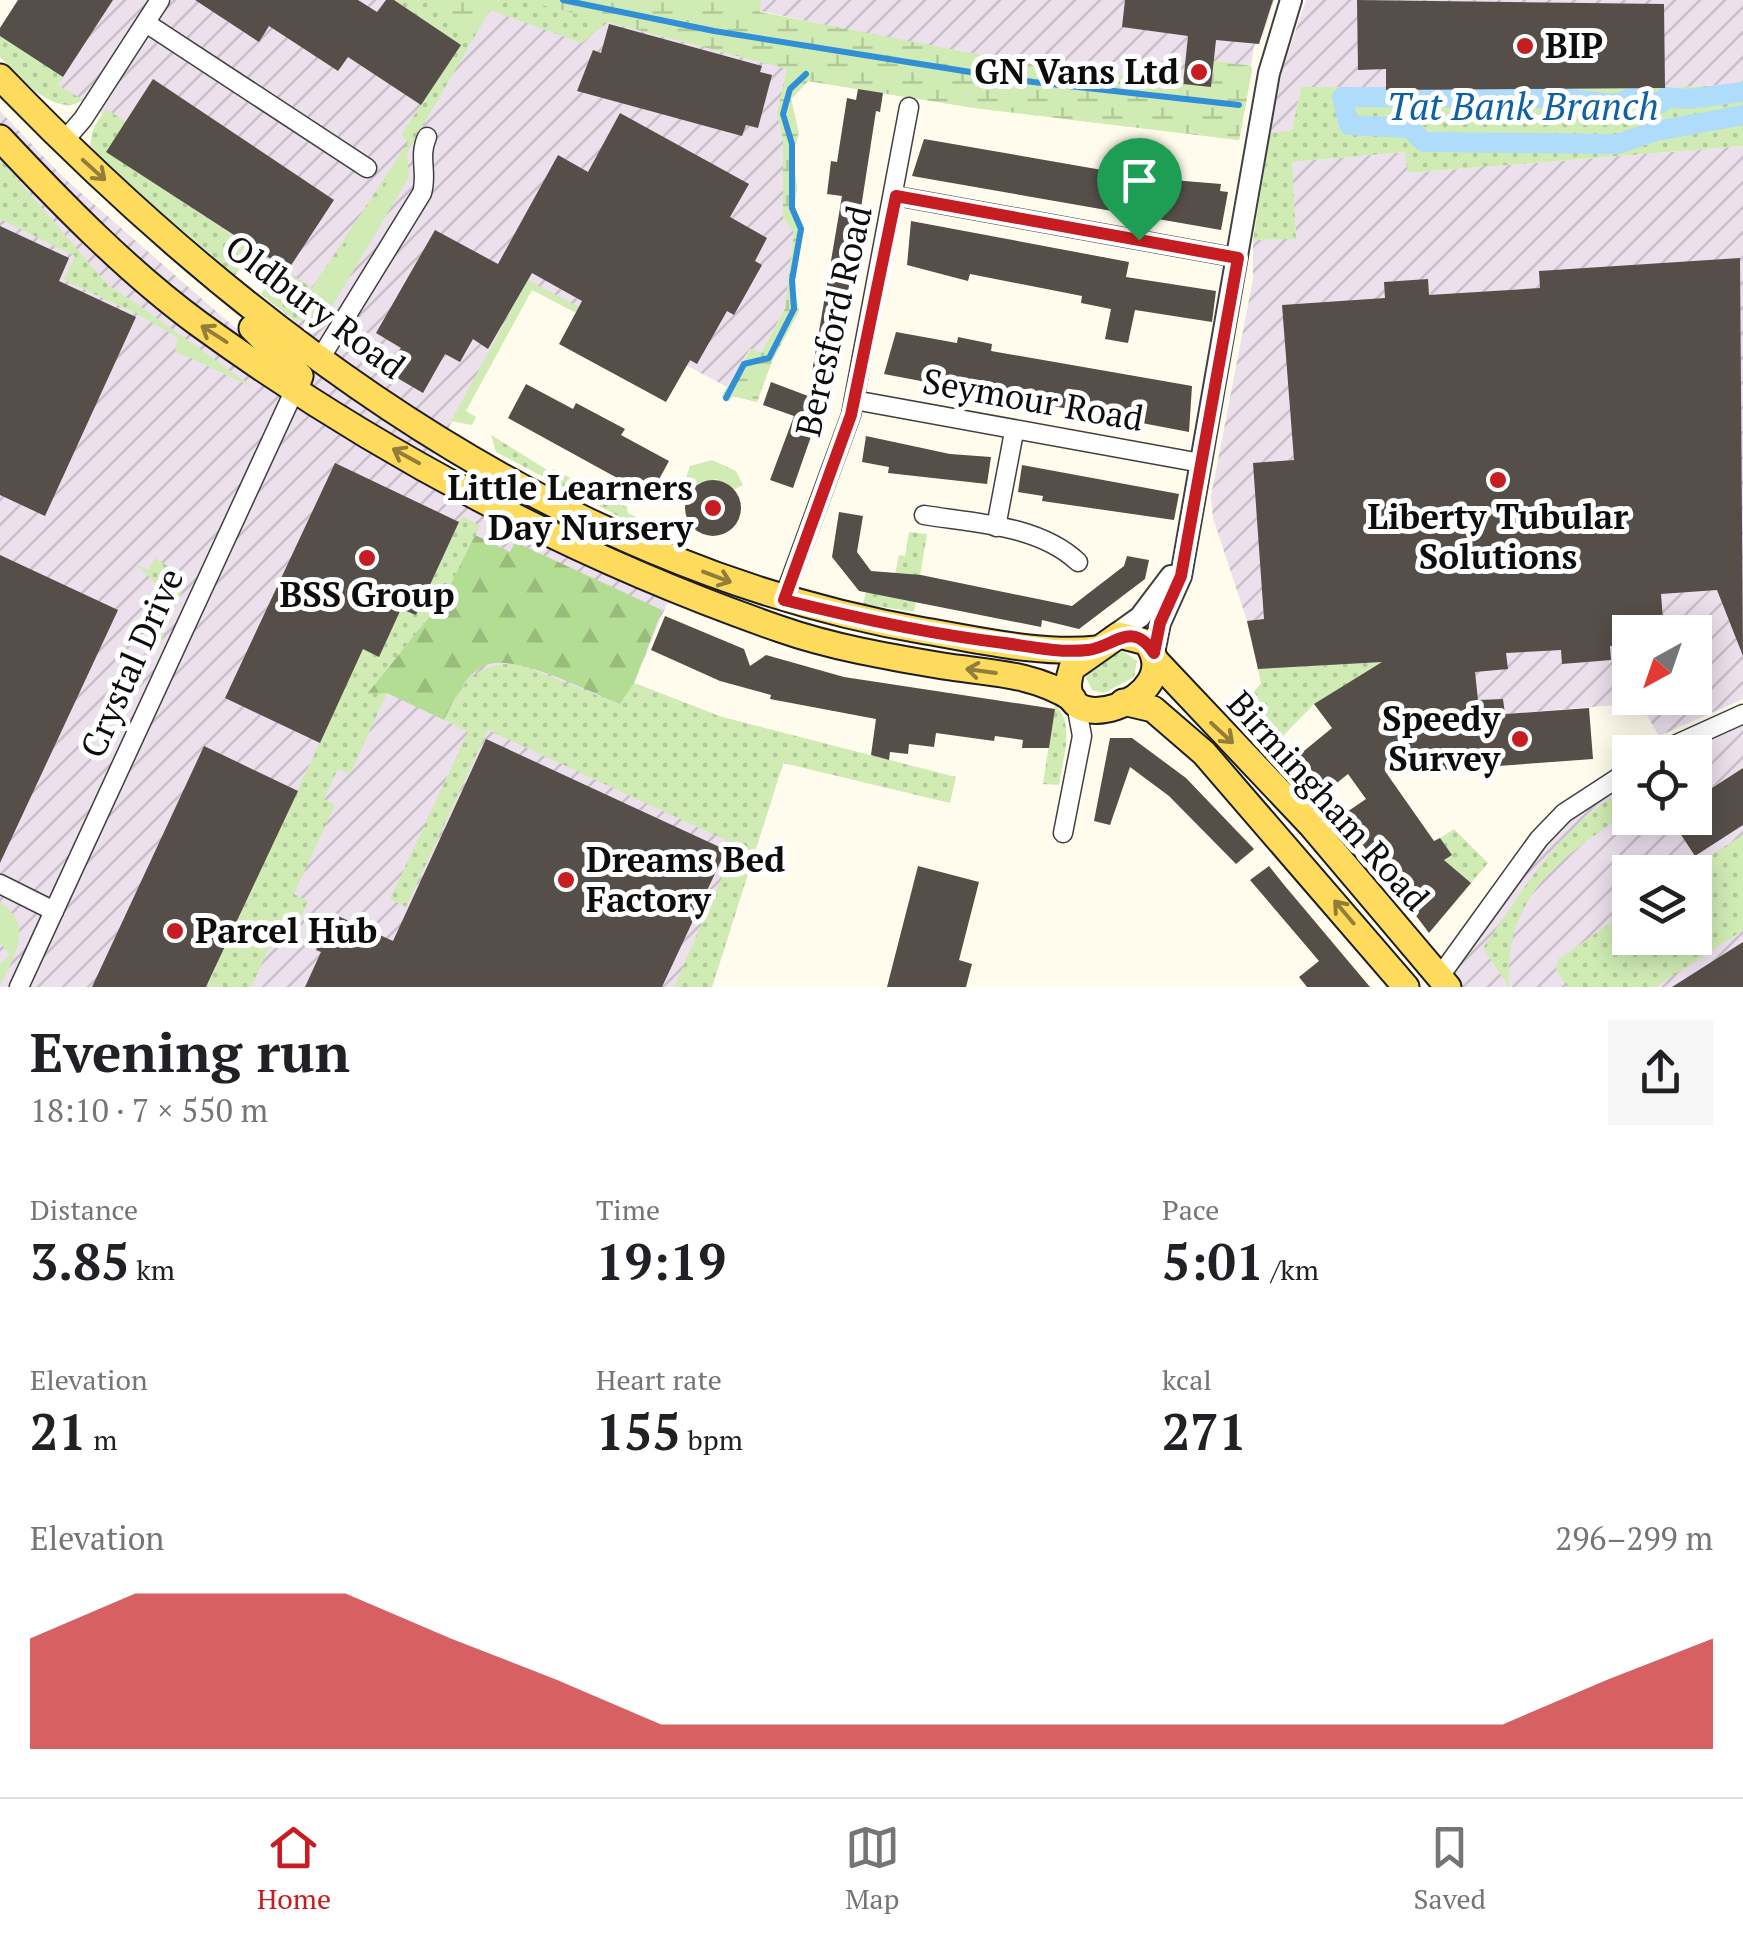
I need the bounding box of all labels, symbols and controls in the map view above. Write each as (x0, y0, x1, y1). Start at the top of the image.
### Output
place label: BIP (1545, 22, 1603, 68)
marker: BIP (1514, 35, 1536, 57)
place label: GN Vans Ltd (974, 48, 1179, 94)
marker: GN Vans Ltd (1188, 61, 1210, 83)
water label: Tat Bank Branch (1387, 81, 1659, 131)
pin (1097, 138, 1182, 241)
icon: arrive (1112, 153, 1167, 208)
one-way arrow (81, 159, 106, 182)
street label: Beresford Road (784, 201, 882, 441)
street label: Oldbury Road (217, 224, 415, 389)
one-way arrow (201, 323, 229, 344)
street label: Seymour Road (919, 357, 1147, 441)
one-way arrow (392, 446, 421, 466)
place label: Little Learners Day Nursery (447, 464, 694, 550)
marker: Liberty Tubular Solutions (1487, 469, 1509, 491)
place label: Liberty Tubular Solutions (1368, 493, 1628, 579)
marker: Little Learners Day Nursery (702, 497, 724, 519)
marker: BSS Group (356, 547, 378, 569)
street label: Crystal Drive (69, 561, 193, 764)
one-way arrow (701, 569, 732, 587)
place label: BSS Group (279, 571, 455, 617)
north arrow (1612, 615, 1712, 715)
map controls (1612, 615, 1712, 955)
one-way arrow (965, 662, 998, 680)
street label: Birmingham Road (1218, 681, 1440, 920)
place label: Speedy Survey (1382, 695, 1501, 781)
one-way arrow (1209, 721, 1234, 744)
marker: Speedy Survey (1509, 728, 1531, 750)
button: locate (1612, 735, 1712, 835)
place label: Dreams Bed Factory (586, 836, 785, 922)
button: layers (1612, 855, 1712, 955)
marker: Dreams Bed Factory (555, 869, 577, 891)
one-way arrow (1333, 900, 1356, 925)
place label: Parcel Hub (195, 907, 377, 953)
marker: Parcel Hub (164, 920, 186, 942)
text: Evening run (30, 1015, 350, 1088)
button: share (1608, 1020, 1713, 1125)
text: 18:10 · 7 × 550 m (30, 1089, 268, 1131)
text: Distance (30, 1191, 138, 1228)
text: Time (596, 1191, 660, 1228)
text: Pace (1162, 1191, 1219, 1228)
text: 3.85 (30, 1228, 130, 1294)
text: 19:19 (596, 1228, 726, 1294)
text: 5:01 (1162, 1228, 1264, 1294)
text: km (130, 1251, 175, 1288)
text: /km (1264, 1251, 1319, 1288)
text: Elevation (30, 1361, 148, 1398)
text: Heart rate (596, 1361, 722, 1398)
text: kcal (1162, 1361, 1212, 1398)
text: 21 (30, 1398, 87, 1464)
text: 155 (596, 1398, 681, 1464)
text: 271 (1162, 1398, 1247, 1464)
text: m (87, 1421, 117, 1458)
text: bpm (681, 1421, 743, 1458)
text: Elevation (30, 1517, 164, 1559)
text: 296–299 m (1555, 1517, 1713, 1559)
tab: Home (257, 1820, 331, 1917)
tab: Map (845, 1820, 900, 1917)
tab: Saved (1414, 1820, 1486, 1917)

